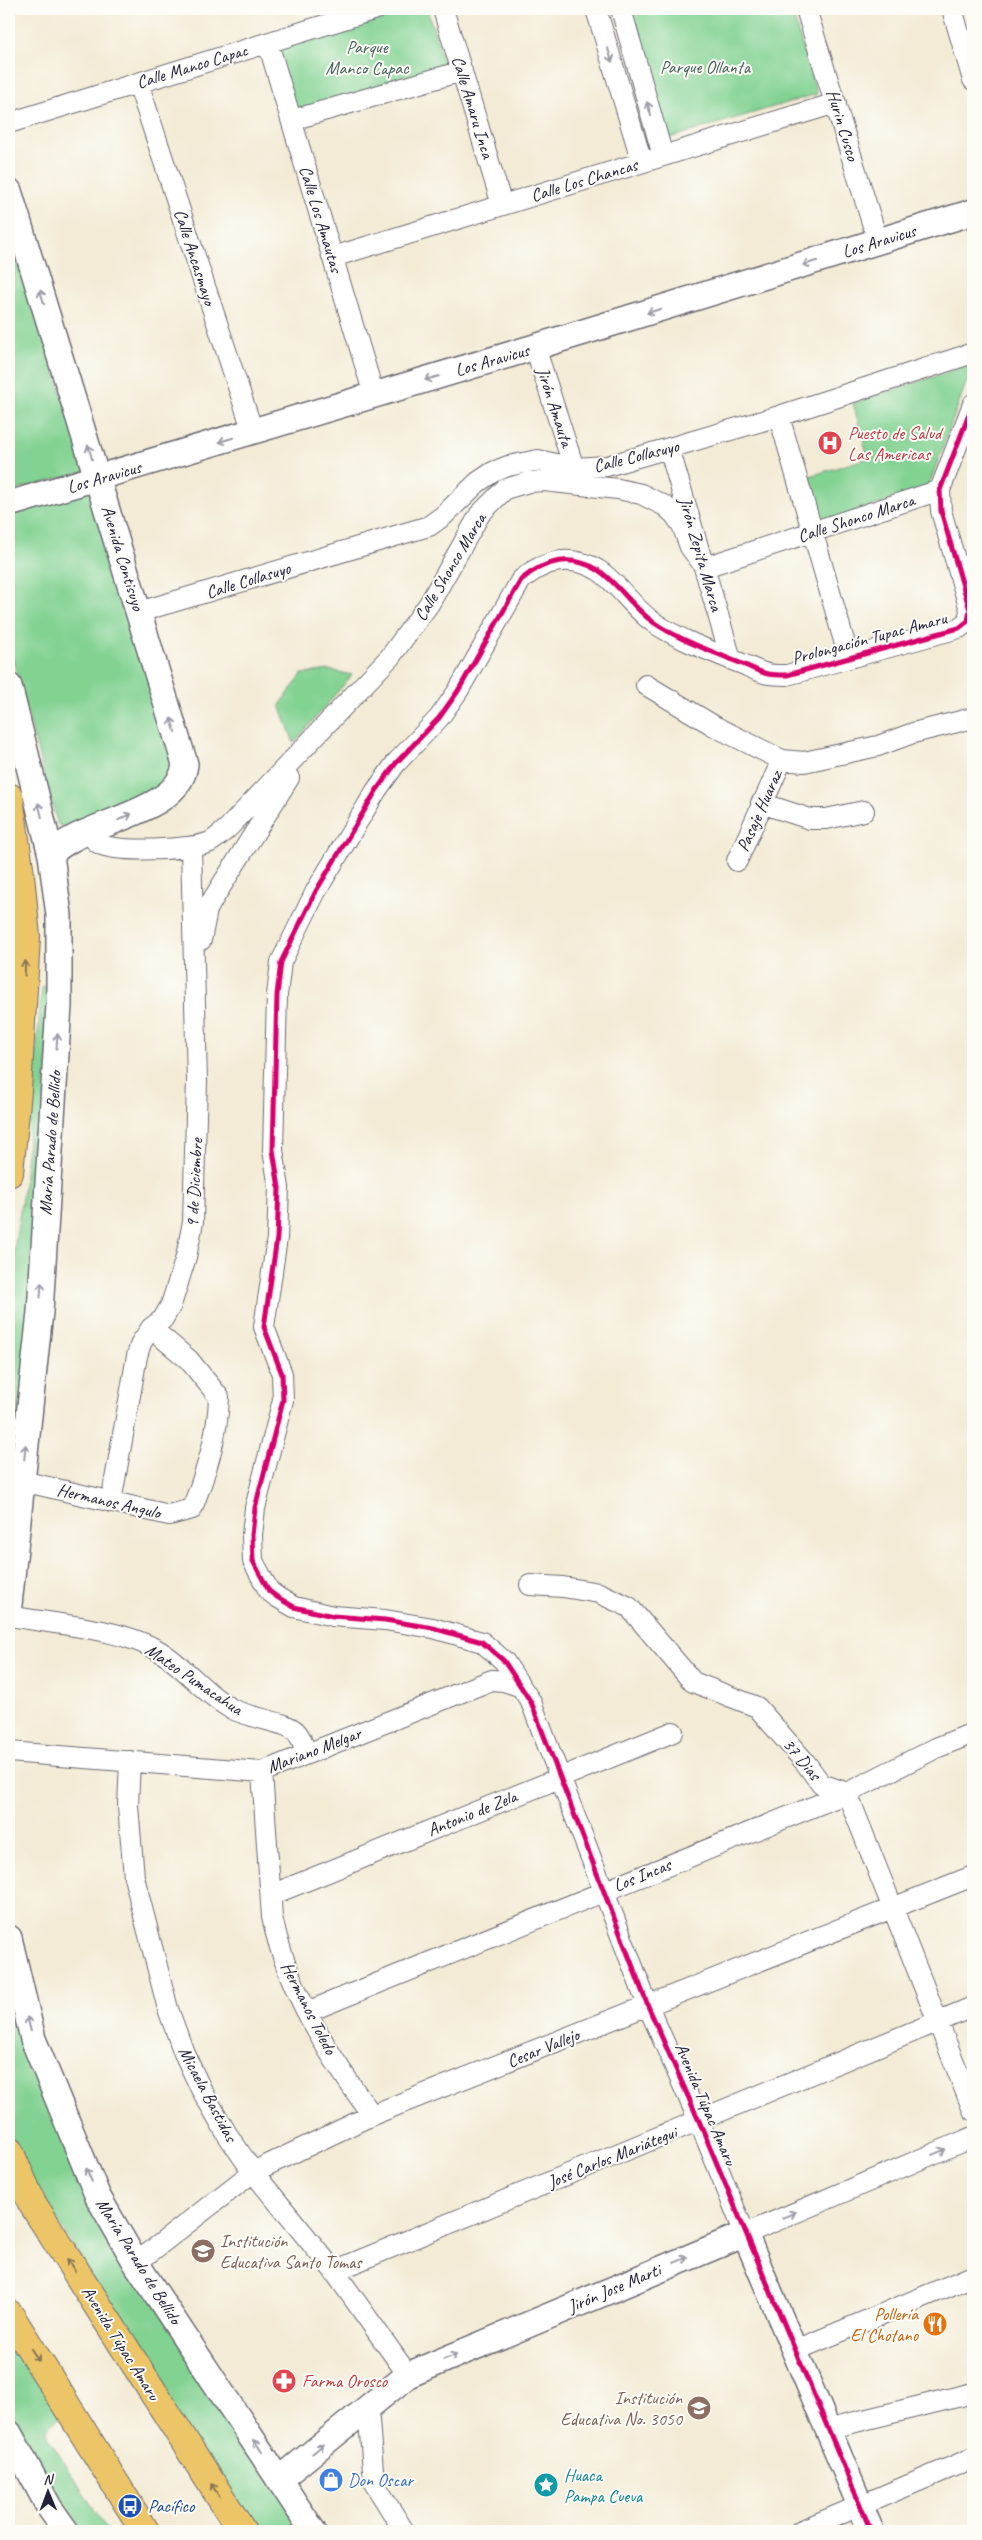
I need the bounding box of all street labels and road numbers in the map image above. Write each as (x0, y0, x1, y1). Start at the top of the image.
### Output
street label: Calle Manco Capac (134, 38, 251, 93)
street label: Calle Amaru Inca (447, 53, 500, 163)
street label: Hurin Cusco (822, 87, 865, 165)
street label: Calle Los Chancas (528, 153, 642, 207)
street label: Calle Los Amautas (294, 163, 348, 277)
street label: Calle Ancasmayo (169, 206, 221, 309)
street label: Los Aravicus (840, 219, 920, 263)
street label: Los Aravicus (453, 338, 533, 381)
street label: Jirón Amauta (532, 364, 579, 451)
street label: Calle Collasuyo (591, 434, 682, 477)
street label: Los Aravicus (65, 455, 145, 498)
street label: Calle Shonco Marca (795, 488, 919, 547)
street label: Jirón Zepita Marca (674, 493, 728, 615)
street label: Avenida Contisuyo (97, 503, 150, 615)
street label: Calle Shonco Marca (409, 508, 492, 625)
street label: Calle Collasuyo (203, 556, 294, 603)
street label: Prolongación Tupac Amaru (789, 606, 950, 669)
street label: Pasaje Huaraz (731, 765, 788, 855)
street label: María Parado de Bellido (34, 1068, 66, 1216)
street label: 9 de Diciembre (181, 1137, 207, 1228)
street label: Hermanos Angulo (55, 1478, 164, 1524)
street label: Mateo Pumacahua (141, 1638, 248, 1721)
street label: Mariano Melgar (264, 1721, 366, 1778)
street label: 37 Dias (778, 1734, 827, 1786)
street label: Antonio de Zela (424, 1785, 521, 1841)
street label: Los Incas (610, 1853, 676, 1896)
street label: Hermanos Toledo (276, 1958, 342, 2059)
street label: Cesar Vallejo (504, 2023, 584, 2072)
street label: Avenida Túpac Amaru (670, 2040, 742, 2170)
street label: Micaela Bastidas (174, 2043, 243, 2147)
street label: José Carlos Mariátegui (543, 2120, 682, 2193)
street label: María Parado de Bellido (91, 2194, 188, 2330)
street label: Jirón Jose Marti (563, 2258, 666, 2318)
street label: Avenida Túpac Amaru (77, 2282, 166, 2405)

